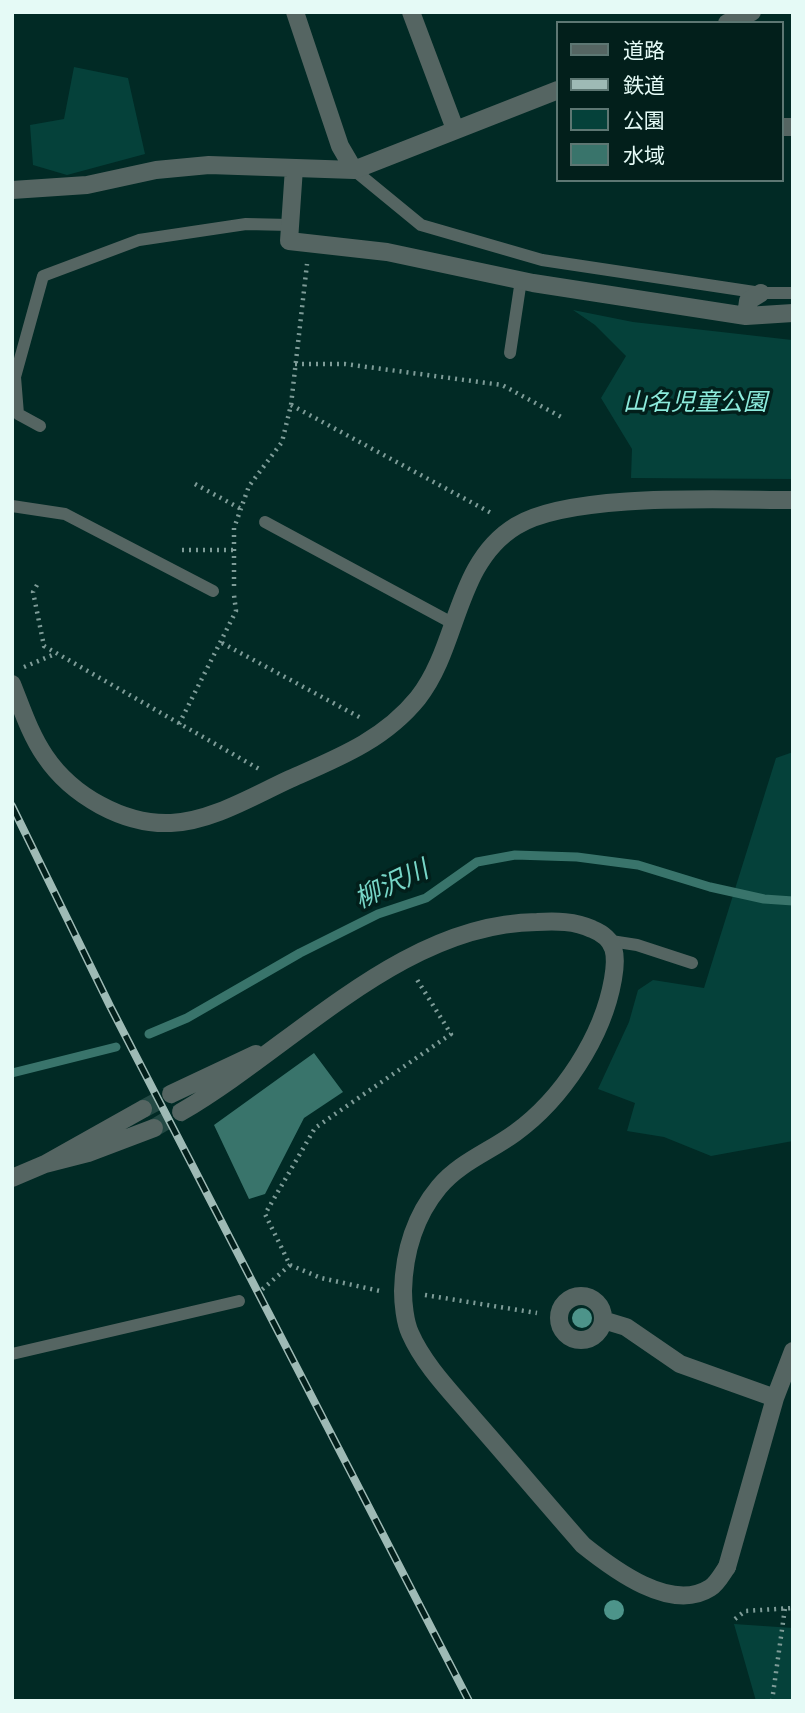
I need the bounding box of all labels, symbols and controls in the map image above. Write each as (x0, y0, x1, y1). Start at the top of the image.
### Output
legend (556, 21, 784, 182)
text: 道路 (623, 36, 665, 65)
text: 鉄道 (623, 71, 665, 100)
text: 公園 (623, 106, 665, 135)
text: 水域 (623, 141, 665, 170)
park label: 山名児童公園 (623, 390, 767, 418)
water label: 柳沢川 (350, 855, 434, 917)

